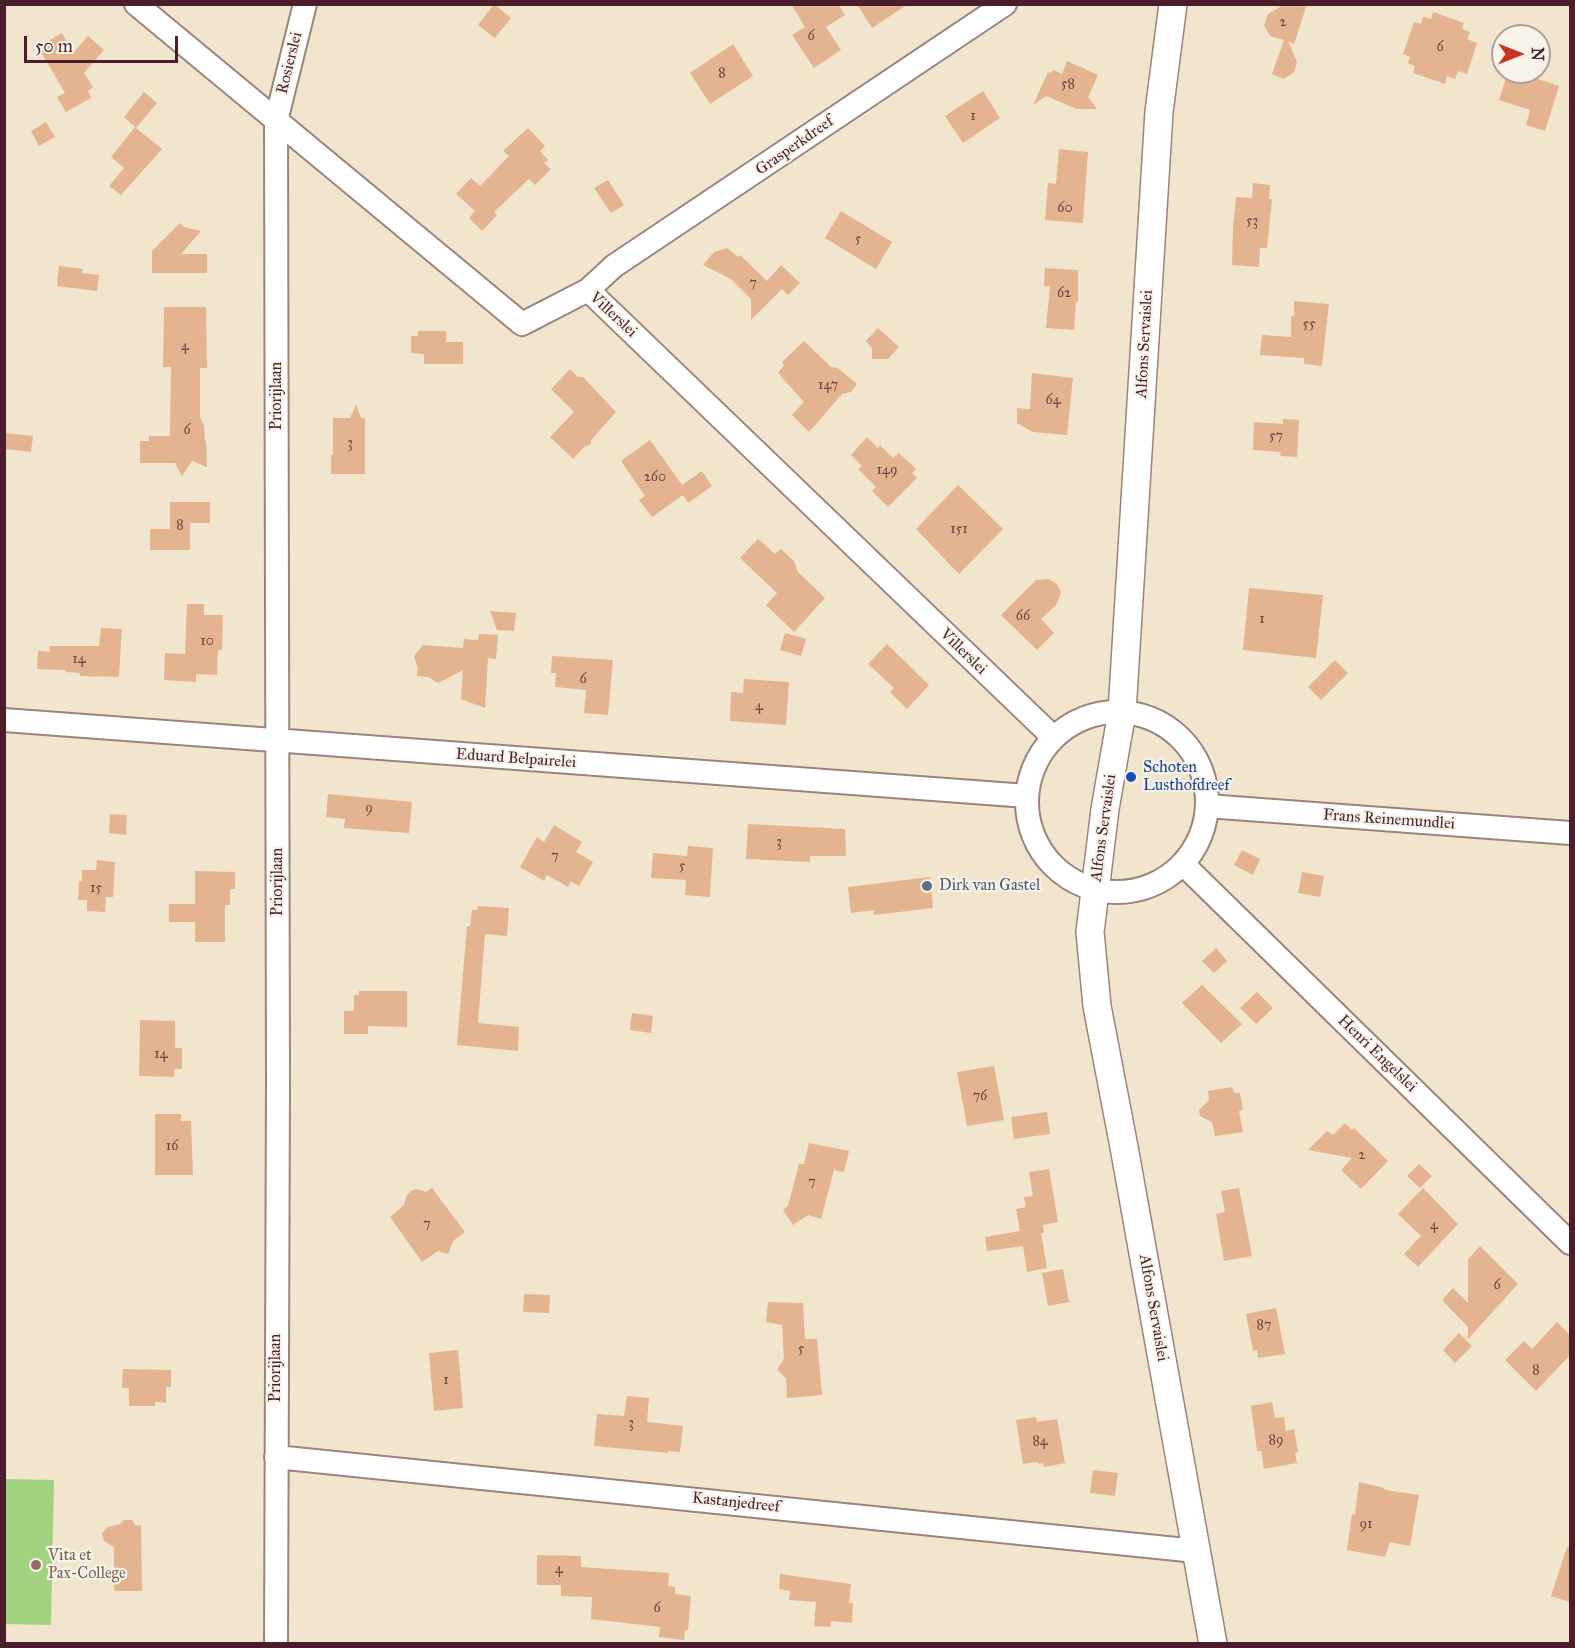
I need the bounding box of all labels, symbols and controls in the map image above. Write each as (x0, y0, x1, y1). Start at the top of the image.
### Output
house number: 2 (1280, 15, 1286, 31)
scale bar (27, 24, 182, 62)
north arrow (1491, 24, 1551, 84)
house number: 6 (807, 29, 815, 45)
street label: Rosierslei (273, 30, 307, 96)
text: 50 m (35, 35, 73, 57)
house number: 6 (1436, 40, 1444, 56)
text: N (1528, 47, 1547, 61)
house number: 8 (718, 66, 726, 82)
house number: 58 (1061, 77, 1075, 93)
house number: 1 (970, 109, 976, 125)
street label: Grasperkdreef (752, 112, 838, 180)
house number: 60 (1057, 201, 1073, 217)
house number: 53 (1246, 214, 1258, 230)
house number: 5 (855, 232, 861, 248)
house number: 7 (749, 276, 757, 292)
house number: 62 (1057, 286, 1071, 302)
street label: Villerslei (585, 288, 641, 342)
street label: Alfons Servaislei (1133, 289, 1157, 399)
house number: 55 (1302, 317, 1316, 333)
house number: 4 (181, 339, 189, 355)
street label: Priorijlaan (267, 362, 287, 430)
house number: 147 (818, 378, 838, 394)
house number: 64 (1046, 393, 1060, 409)
house number: 6 (183, 423, 191, 439)
house number: 57 (1269, 429, 1283, 445)
house number: 3 (347, 436, 353, 452)
house number: 149 (877, 463, 897, 479)
house number: 260 (644, 470, 666, 486)
house number: 8 (176, 518, 184, 534)
house number: 151 (950, 522, 968, 538)
house number: 66 (1016, 609, 1030, 625)
house number: 1 (1259, 612, 1265, 628)
street label: Villerslei (935, 625, 991, 679)
house number: 10 (200, 634, 214, 650)
house number: 14 (72, 652, 86, 668)
house number: 6 (579, 672, 587, 688)
house number: 4 (755, 699, 763, 715)
street label: Eduard Belpairelei (455, 745, 577, 773)
place label: Schoten Lusthofdreef (1143, 758, 1230, 796)
marker: Schoten Lusthofdreef (1124, 770, 1138, 784)
street label: Alfons Servaislei (1087, 773, 1121, 883)
house number: 9 (365, 801, 373, 817)
street label: Frans Reinemundlei (1322, 806, 1456, 834)
house number: 3 (776, 835, 782, 851)
street label: Priorijlaan (268, 848, 288, 916)
house number: 7 (551, 849, 559, 865)
house number: 5 (679, 859, 685, 875)
place label: Dirk van Gastel (939, 876, 1040, 896)
marker: Dirk van Gastel (920, 879, 934, 893)
house number: 15 (90, 881, 102, 897)
street label: Henri Engelslei (1333, 1011, 1421, 1097)
house number: 14 (154, 1047, 168, 1063)
house number: 76 (973, 1089, 987, 1105)
house number: 16 (166, 1139, 178, 1155)
house number: 2 (1359, 1148, 1365, 1164)
house number: 7 (808, 1175, 816, 1191)
house number: 7 (423, 1217, 431, 1233)
house number: 4 (1430, 1218, 1438, 1234)
street label: Alfons Servaislei (1134, 1253, 1172, 1363)
house number: 6 (1493, 1278, 1501, 1294)
house number: 87 (1257, 1318, 1271, 1334)
street label: Priorijlaan (266, 1334, 286, 1402)
house number: 5 (798, 1342, 804, 1358)
house number: 8 (1532, 1363, 1540, 1379)
house number: 1 (443, 1373, 449, 1389)
house number: 3 (628, 1416, 634, 1432)
house number: 89 (1269, 1433, 1283, 1449)
house number: 84 (1032, 1434, 1048, 1450)
street label: Kastanjedreef (691, 1489, 781, 1517)
house number: 91 (1360, 1517, 1372, 1533)
place label: Vita et Pax-College (48, 1546, 126, 1584)
marker: Vita et Pax-College (29, 1558, 43, 1572)
house number: 4 (555, 1562, 563, 1578)
house number: 6 (653, 1601, 661, 1617)

